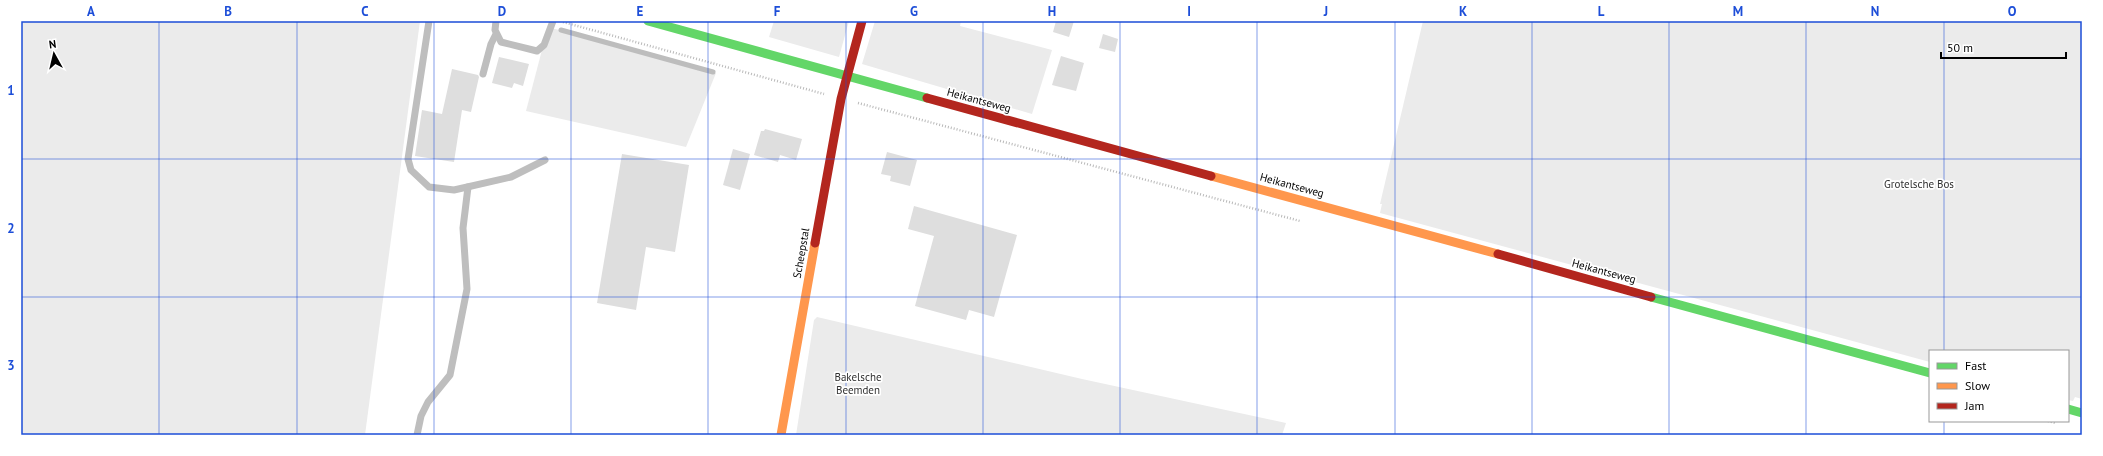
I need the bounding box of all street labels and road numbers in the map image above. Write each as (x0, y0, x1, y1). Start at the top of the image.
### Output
street label: Heikantseweg (945, 85, 1013, 115)
street label: Heikantseweg (1258, 170, 1326, 200)
street label: Scheepstal (790, 226, 812, 279)
street label: Heikantseweg (1570, 256, 1638, 286)

